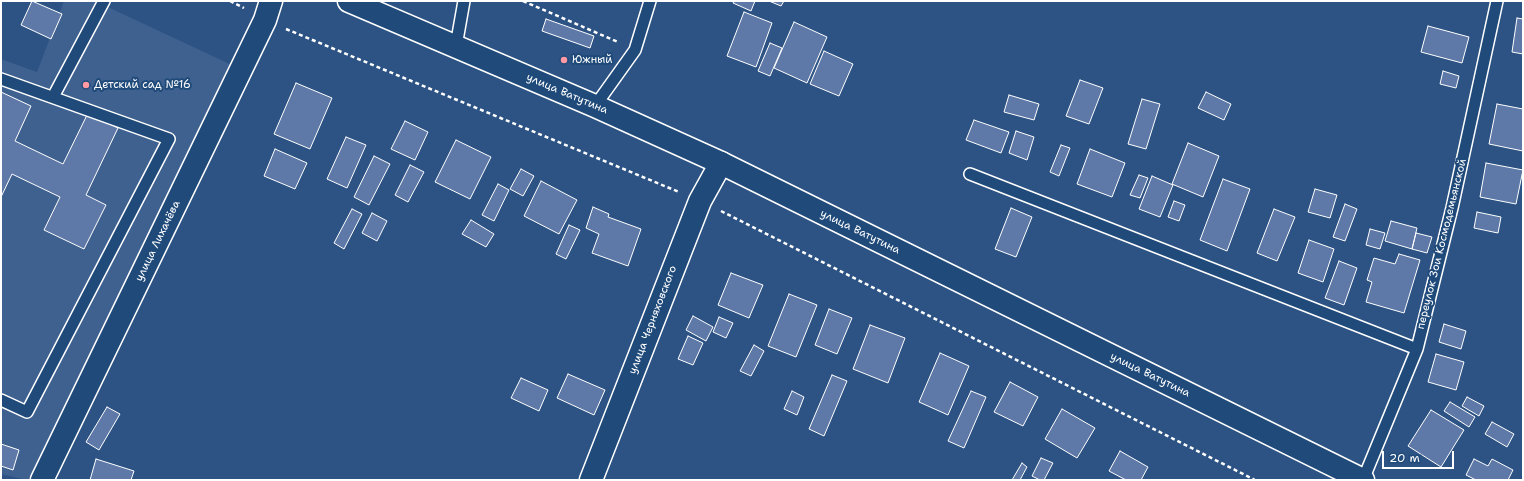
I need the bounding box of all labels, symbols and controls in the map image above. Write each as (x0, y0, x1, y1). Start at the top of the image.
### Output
place label: Южный (572, 53, 612, 67)
marker: Южный (559, 55, 569, 65)
street label: улица Ватутина (524, 71, 610, 117)
place label: Детский сад №16 (94, 78, 191, 92)
marker: Детский сад №16 (81, 80, 91, 90)
street label: переулок Зои Космодемьянской (1414, 157, 1470, 331)
street label: улица Лихачёва (133, 198, 183, 284)
street label: улица Ватутина (818, 207, 902, 257)
street label: улица Черняховского (626, 264, 680, 376)
street label: улица Ватутина (1108, 350, 1192, 400)
scale bar (1384, 443, 1456, 469)
text: 20 m (1389, 450, 1420, 466)

